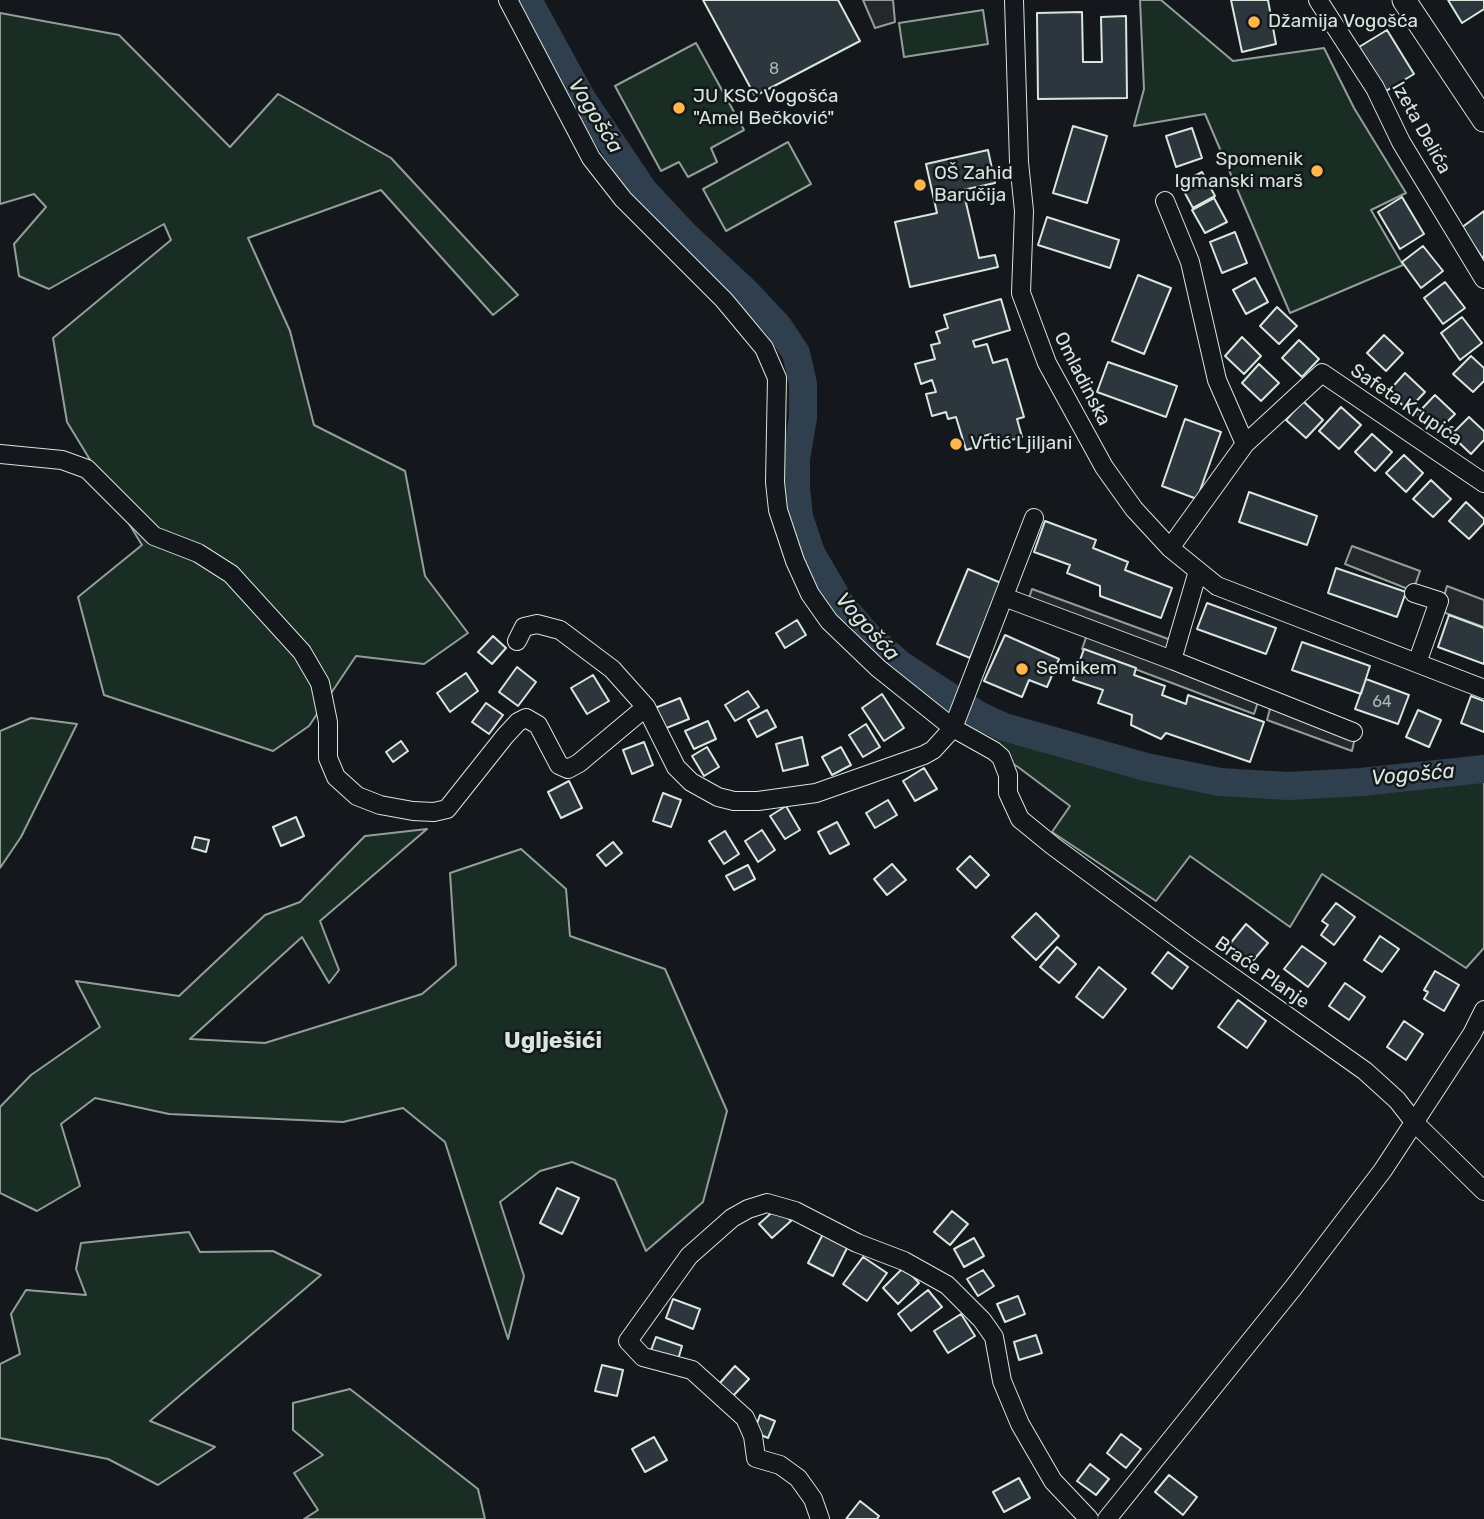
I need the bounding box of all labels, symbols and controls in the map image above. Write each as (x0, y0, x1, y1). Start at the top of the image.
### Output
place label: Džamija Vogošća (1268, 11, 1418, 33)
marker: Džamija Vogošća (1246, 14, 1262, 30)
house number: 8 (769, 59, 779, 79)
water label: Vogošća (562, 74, 628, 158)
street label: Izeta Delića (1386, 78, 1456, 178)
place label: JU KSC Vogošća "Amel Bečković" (693, 86, 839, 130)
marker: JU KSC Vogošća "Amel Bečković" (671, 100, 687, 116)
place label: Spomenik Igmanski marš (1175, 149, 1303, 193)
place label: OŠ Zahid Baručija (934, 163, 1013, 207)
marker: Spomenik Igmanski marš (1309, 163, 1325, 179)
marker: OŠ Zahid Baručija (912, 177, 928, 193)
street label: Omladinska (1049, 328, 1115, 430)
street label: Safeta Krupića (1346, 359, 1466, 451)
place label: Vrtić Ljiljani (970, 433, 1072, 455)
marker: Vrtić Ljiljani (948, 436, 964, 452)
water label: Vogošća (830, 587, 904, 667)
place label: Semikem (1036, 658, 1117, 680)
marker: Semikem (1014, 661, 1030, 677)
house number: 64 (1372, 692, 1392, 712)
water label: Vogošća (1370, 759, 1456, 791)
street label: Braće Planje (1210, 932, 1314, 1014)
district label: Uglješići (504, 1027, 602, 1055)

